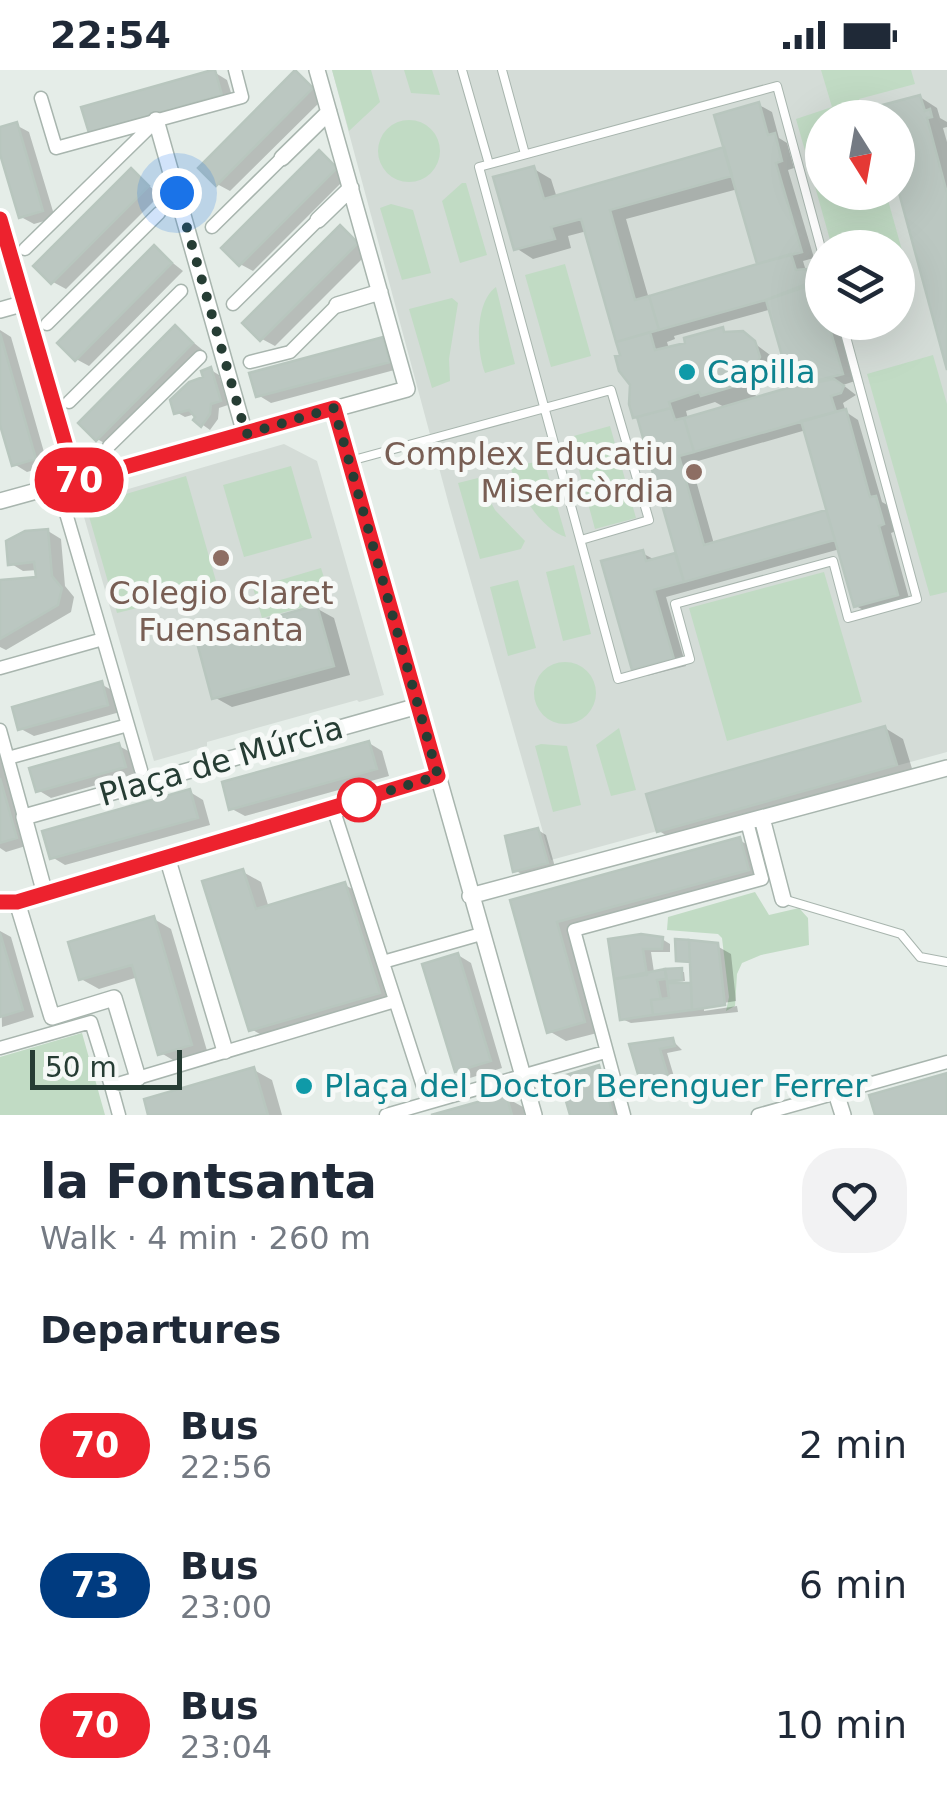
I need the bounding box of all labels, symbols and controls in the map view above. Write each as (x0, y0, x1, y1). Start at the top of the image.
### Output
text: 22:54 (50, 13, 171, 57)
north arrow (805, 100, 915, 210)
map controls (805, 100, 915, 340)
your location (152, 168, 202, 218)
button: layers (805, 230, 915, 340)
place label: Capilla (707, 353, 816, 391)
marker: Capilla (676, 361, 698, 383)
place label: Complex Educatiu Misericòrdia (384, 435, 674, 510)
line badge: 70 (34, 448, 124, 512)
text: 70 (55, 460, 103, 500)
marker: Complex Educatiu Misericòrdia (683, 461, 705, 483)
marker: Colegio Claret Fuensanta (210, 547, 232, 569)
place label: Colegio Claret Fuensanta (109, 574, 333, 649)
street label: Plaça de Múrcia (95, 708, 347, 814)
unlabelled marker (338, 779, 380, 821)
scale bar (30, 1045, 182, 1090)
text: 50 m (45, 1051, 117, 1084)
place label: Plaça del Doctor Berenguer Ferrer (324, 1067, 868, 1105)
marker: Plaça del Doctor Berenguer Ferrer (293, 1075, 315, 1097)
button: heart (802, 1148, 907, 1253)
text: la Fontsanta (40, 1153, 377, 1209)
text: Walk · 4 min · 260 m (40, 1219, 371, 1257)
text: Departures (40, 1308, 281, 1352)
text: Bus (180, 1404, 259, 1448)
text: 2 min (799, 1423, 907, 1467)
text: 70 (71, 1425, 119, 1465)
text: 22:56 (180, 1448, 272, 1486)
text: Bus (180, 1544, 259, 1588)
text: 6 min (799, 1563, 907, 1607)
text: 73 (71, 1565, 119, 1605)
text: 23:00 (180, 1588, 272, 1626)
text: Bus (180, 1684, 259, 1728)
text: 10 min (775, 1703, 907, 1747)
text: 70 (71, 1705, 119, 1745)
text: 23:04 (180, 1728, 272, 1766)

